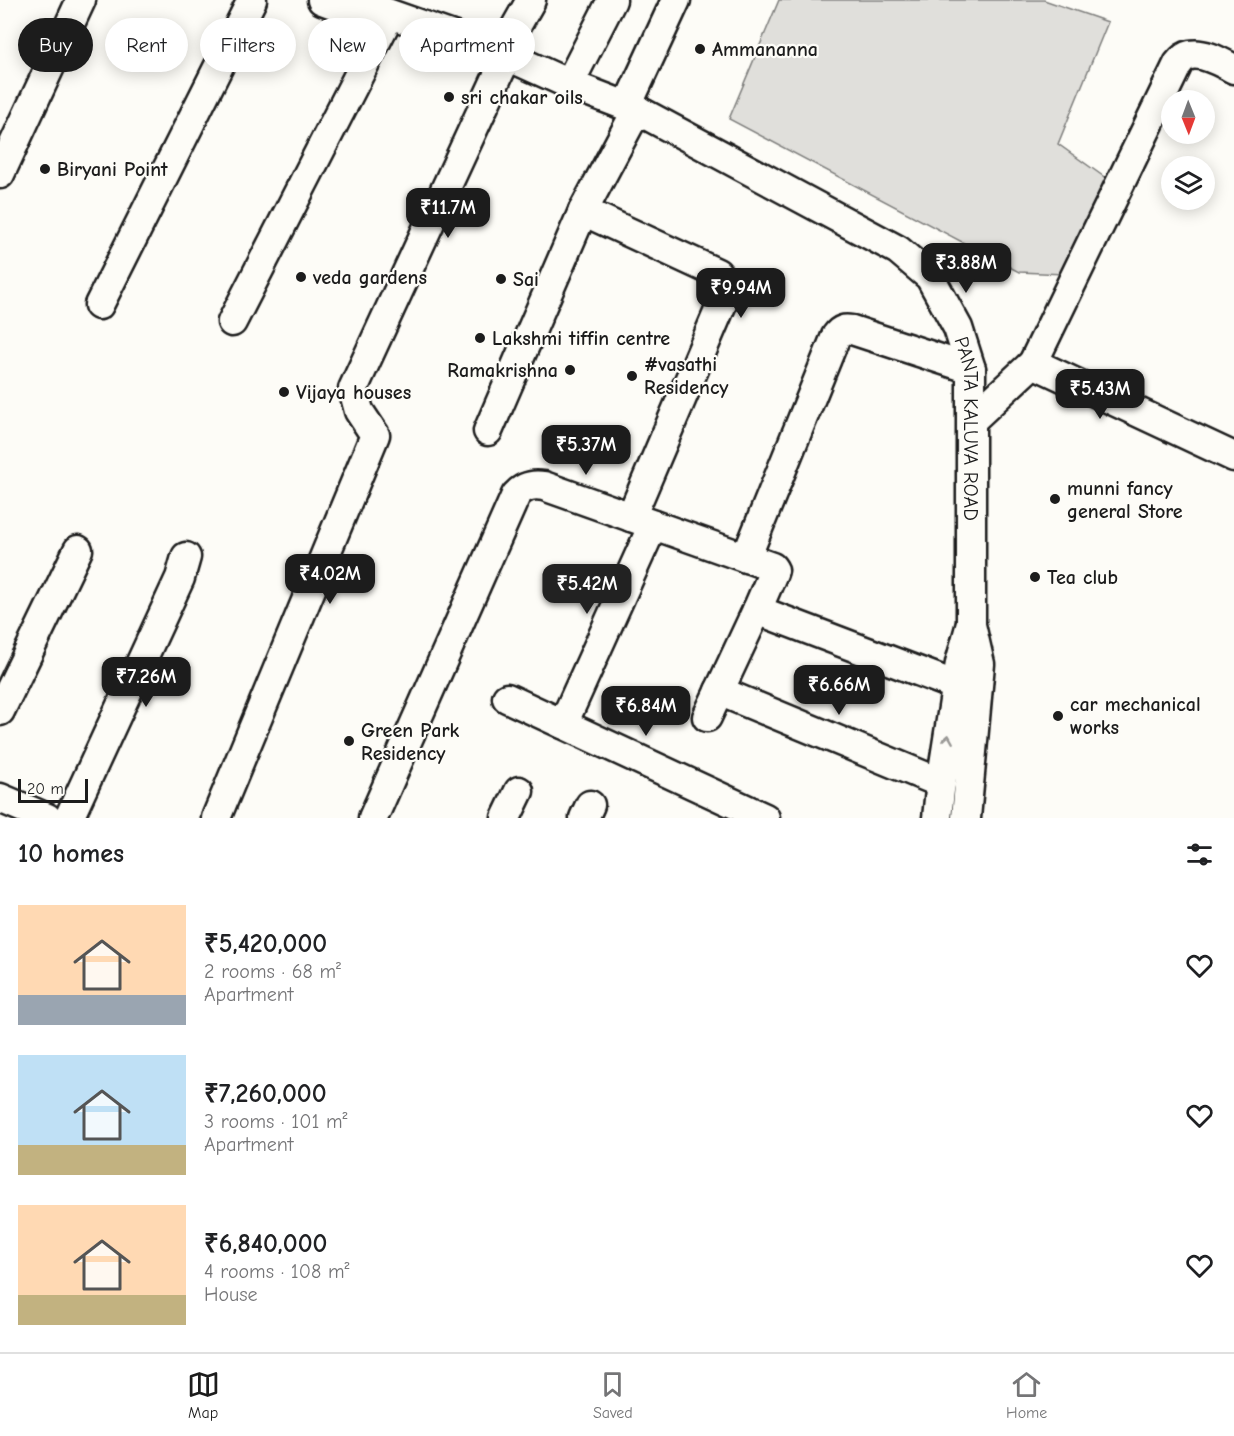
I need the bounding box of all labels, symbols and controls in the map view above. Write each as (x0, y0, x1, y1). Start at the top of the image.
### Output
chip: Buy (18, 18, 93, 72)
chip: Rent (105, 18, 188, 72)
chip: Filters (200, 18, 296, 72)
chip: New (308, 18, 387, 72)
chip: Apartment (399, 18, 535, 72)
place label: Ammananna (712, 38, 818, 61)
marker: Ammananna (693, 42, 707, 56)
place label: sri chakar oils (461, 86, 583, 109)
marker: sri chakar oils (442, 90, 456, 104)
north arrow (1161, 90, 1215, 144)
map controls (1161, 90, 1215, 210)
button: layers (1161, 156, 1215, 210)
place label: Biryani Point (57, 158, 168, 181)
marker: Biryani Point (38, 162, 52, 176)
pin: ₹11.7M (399, 188, 497, 239)
text: ₹11.7M (420, 196, 476, 219)
pin: ₹3.88M (917, 243, 1015, 294)
text: ₹3.88M (935, 251, 997, 274)
place label: veda gardens (312, 266, 427, 289)
place label: Sai (513, 268, 539, 291)
pin: ₹9.94M (692, 268, 790, 319)
marker: veda gardens (294, 270, 308, 284)
marker: Sai (494, 272, 508, 286)
text: ₹9.94M (710, 276, 772, 299)
place label: Lakshmi tiffin centre (492, 327, 670, 350)
marker: Lakshmi tiffin centre (473, 331, 487, 345)
street label: PANTA KALUVA ROAD (950, 334, 983, 521)
place label: #vasathi Residency (644, 353, 729, 399)
place label: Ramakrishna (447, 359, 558, 382)
marker: Ramakrishna (563, 363, 577, 377)
marker: #vasathi Residency (625, 369, 639, 383)
pin: ₹5.43M (1051, 369, 1149, 420)
text: ₹5.43M (1069, 377, 1131, 400)
place label: Vijaya houses (296, 381, 411, 404)
marker: Vijaya houses (277, 385, 291, 399)
pin: ₹5.37M (537, 425, 635, 476)
text: ₹5.37M (556, 433, 616, 456)
place label: munni fancy general Store (1067, 477, 1183, 523)
marker: munni fancy general Store (1048, 492, 1062, 506)
pin: ₹4.02M (281, 554, 379, 605)
text: ₹4.02M (299, 562, 361, 585)
pin: ₹5.42M (538, 564, 636, 615)
place label: Tea club (1047, 566, 1118, 589)
marker: Tea club (1028, 570, 1042, 584)
text: ₹5.42M (556, 572, 618, 595)
pin: ₹7.26M (97, 657, 195, 708)
text: ₹7.26M (116, 665, 176, 688)
pin: ₹6.66M (790, 665, 888, 716)
text: ₹6.66M (808, 673, 870, 696)
pin: ₹6.84M (597, 686, 695, 737)
place label: car mechanical works (1070, 693, 1201, 739)
text: ₹6.84M (615, 694, 677, 717)
marker: car mechanical works (1051, 709, 1065, 723)
place label: Green Park Residency (361, 719, 459, 765)
marker: Green Park Residency (342, 734, 356, 748)
one-way arrow (942, 735, 954, 744)
scale bar (18, 776, 88, 804)
text: 20 m (27, 780, 64, 798)
icon: filters (1183, 838, 1216, 871)
text: 10 homes (18, 839, 124, 869)
icon: home (66, 929, 138, 1001)
text: ₹5,420,000 (204, 929, 327, 959)
icon: heart (1183, 949, 1216, 982)
text: 2 rooms · 68 m² (204, 960, 341, 983)
text: Apartment (204, 983, 294, 1006)
icon: home (66, 1079, 138, 1151)
text: ₹7,260,000 (204, 1079, 327, 1109)
icon: heart (1183, 1099, 1216, 1132)
text: 3 rooms · 101 m² (204, 1110, 348, 1133)
text: Apartment (204, 1133, 294, 1156)
icon: home (66, 1229, 138, 1301)
text: ₹6,840,000 (204, 1229, 327, 1259)
icon: heart (1183, 1249, 1216, 1282)
text: 4 rooms · 108 m² (204, 1260, 349, 1283)
text: House (204, 1283, 258, 1306)
tab: Map (187, 1368, 220, 1422)
tab: Saved (593, 1368, 633, 1422)
tab: Home (1006, 1368, 1047, 1422)

